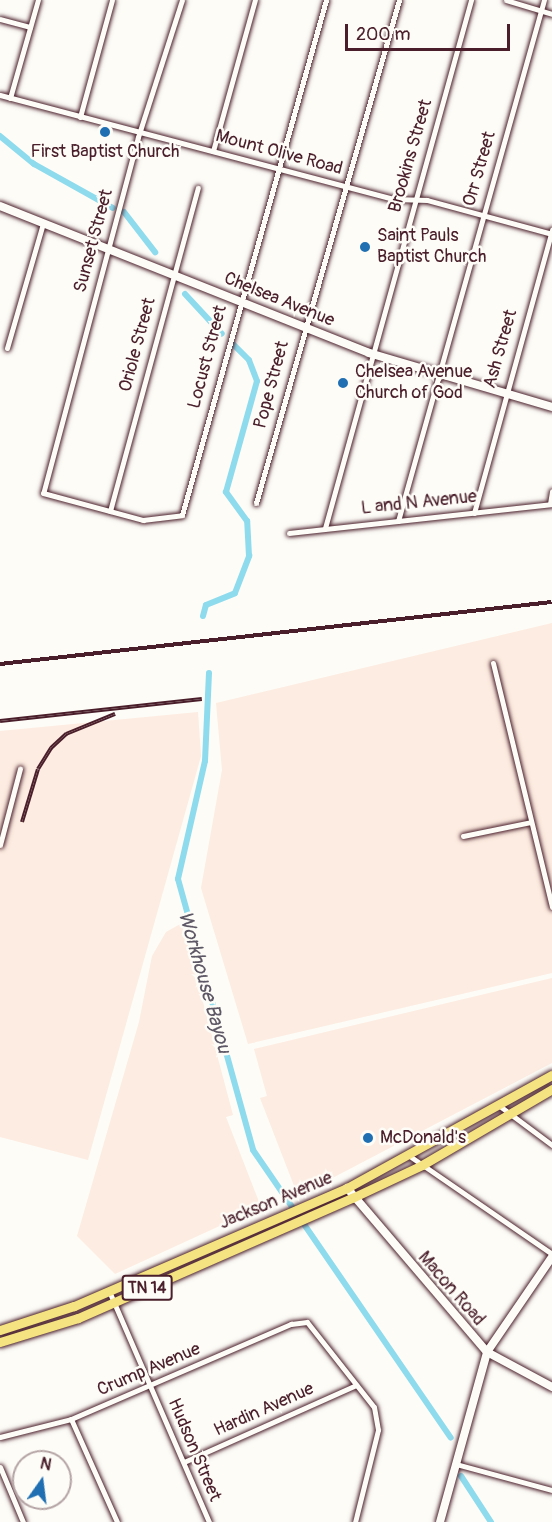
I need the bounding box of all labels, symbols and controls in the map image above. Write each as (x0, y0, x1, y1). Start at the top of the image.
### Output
scale bar (348, 12, 513, 50)
text: 200 m (356, 23, 411, 46)
street label: Brookins Street (385, 97, 437, 215)
marker: First Baptist Church (98, 125, 112, 139)
street label: Mount Olive Road (213, 126, 345, 180)
street label: Orr Street (459, 129, 501, 209)
place label: First Baptist Church (30, 141, 180, 163)
street label: Sunset Street (70, 187, 118, 295)
place label: Saint Pauls Baptist Church (377, 226, 486, 268)
marker: Saint Pauls Baptist Church (358, 240, 372, 254)
street label: Chelsea Avenue (221, 268, 337, 332)
street label: Oriole Street (115, 296, 161, 394)
street label: Locust Street (184, 303, 232, 411)
street label: Ash Street (479, 307, 523, 391)
street label: Pope Street (250, 339, 294, 431)
place label: Chelsea Avenue Church of God (355, 362, 472, 404)
marker: Chelsea Avenue Church of God (336, 376, 350, 390)
street label: L and N Avenue (360, 486, 478, 520)
water label: Workhouse Bayou (173, 908, 237, 1056)
place label: McDonald's (380, 1127, 466, 1149)
marker: McDonald's (361, 1131, 375, 1145)
street label: Jackson Avenue (216, 1167, 336, 1235)
street label: Macon Road (413, 1247, 489, 1331)
road number: TN 14 (122, 1275, 172, 1301)
street label: Crump Avenue (94, 1339, 204, 1401)
street label: Hardin Avenue (211, 1378, 317, 1442)
street label: Hudson Street (163, 1395, 225, 1505)
north arrow (12, 1450, 72, 1510)
text: N (38, 1453, 54, 1475)

